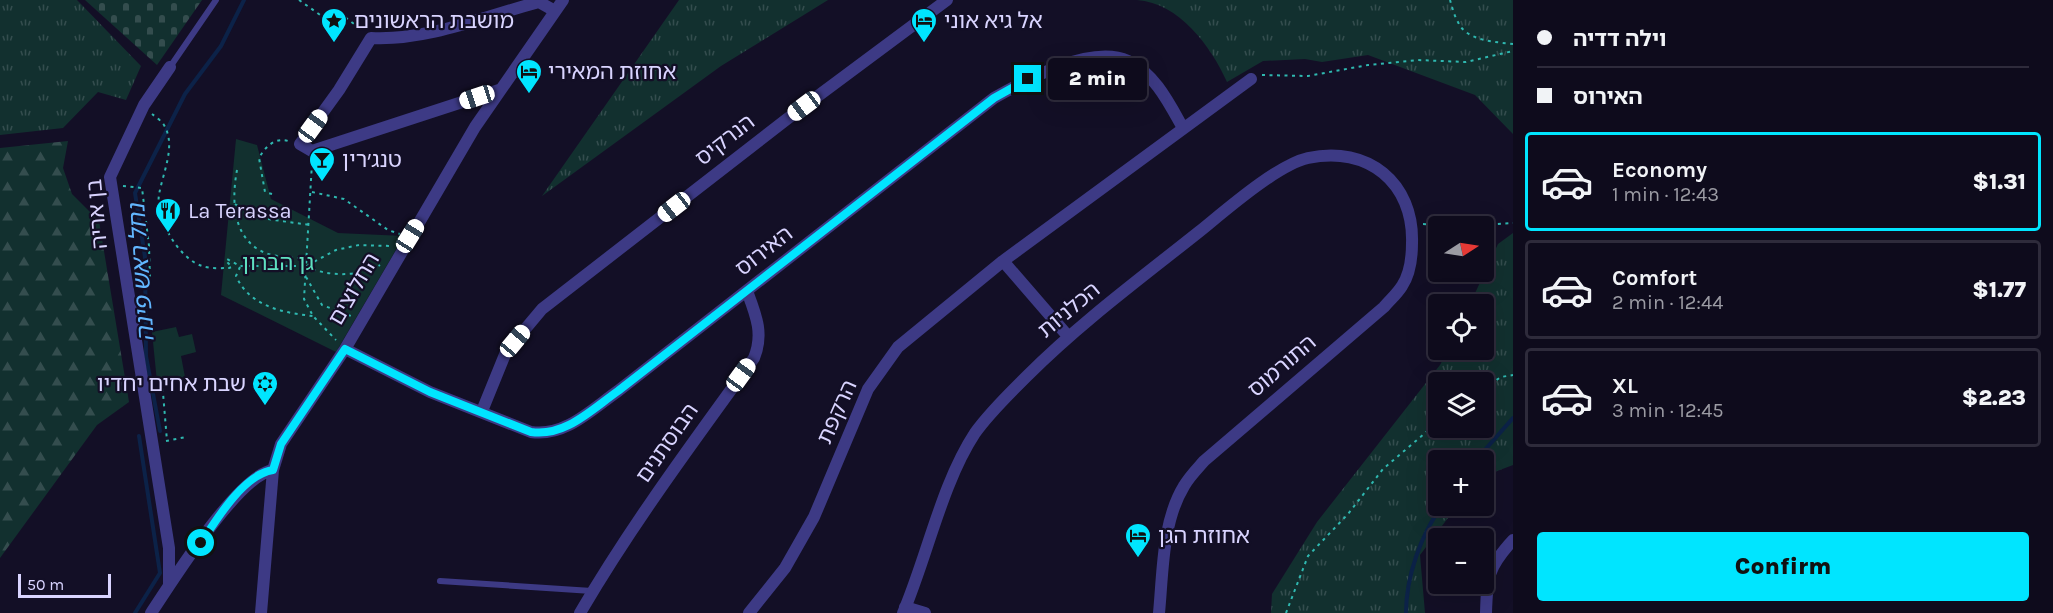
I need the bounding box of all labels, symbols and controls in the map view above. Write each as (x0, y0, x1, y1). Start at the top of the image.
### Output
place icon: מושבת הראשונים (319, 6, 349, 44)
hotel icon: אל גיא אוני (909, 6, 939, 44)
place label: מושבת הראשונים (354, 8, 514, 34)
place label: אל גיא אוני (944, 8, 1043, 34)
text: וילה דדיה (1573, 26, 1666, 52)
hotel icon: אחוזת המאירי (514, 57, 544, 95)
callout: 2 min (1049, 58, 1148, 100)
place label: אחוזת המאירי (548, 59, 677, 85)
route end (1014, 65, 1041, 92)
text: 2 min (1069, 67, 1126, 90)
car (457, 83, 497, 111)
text: האירוס (1573, 84, 1643, 110)
car (784, 88, 824, 124)
car (295, 106, 331, 146)
street label: הנרקיס (690, 109, 760, 171)
bar icon: טנג׳רין (307, 145, 337, 183)
place label: טנג׳רין (342, 147, 402, 173)
icon: car (1540, 155, 1594, 209)
text: Economy (1612, 157, 1707, 183)
text: $1.31 (1973, 169, 2026, 195)
street label: בן אריה (81, 178, 113, 250)
text: 1 min · 12:43 (1612, 183, 1719, 206)
car (654, 189, 694, 225)
restaurant icon: La Terassa (153, 196, 183, 234)
place label: La Terassa (188, 198, 292, 224)
water label: נחל ראש פינה (122, 201, 160, 343)
car (393, 216, 427, 256)
north arrow (1428, 216, 1494, 282)
map controls (1428, 216, 1494, 594)
street label: האירוס (730, 221, 798, 281)
street label: החלוצים (323, 248, 385, 330)
park label: גן הברון (242, 250, 314, 276)
icon: car (1540, 263, 1594, 317)
text: Comfort (1612, 265, 1697, 291)
street label: הכלניות (1033, 277, 1105, 343)
text: $1.77 (1972, 277, 2026, 303)
text: 2 min · 12:44 (1612, 291, 1723, 314)
button: locate (1428, 294, 1494, 360)
car (497, 321, 533, 361)
street label: התורמוס (1243, 329, 1321, 403)
car (723, 355, 759, 395)
synagogue icon: שבת אחים יחדיו (250, 369, 280, 407)
place label: שבת אחים יחדיו (97, 371, 246, 397)
icon: car (1540, 371, 1594, 425)
button: layers (1428, 372, 1494, 438)
text: XL (1612, 373, 1638, 399)
street label: הרקפת (811, 376, 863, 448)
text: $2.23 (1962, 385, 2026, 411)
street label: הבוסתנים (630, 398, 704, 488)
text: 3 min · 12:45 (1612, 399, 1724, 422)
button: + (1428, 450, 1494, 516)
hotel icon: אחוזת הגן (1123, 521, 1153, 559)
place label: אחוזת הגן (1158, 523, 1250, 549)
button: − (1428, 528, 1494, 594)
route start (187, 529, 214, 556)
button: Confirm (1537, 532, 2029, 601)
scale bar (18, 571, 111, 598)
text: 50 m (27, 575, 64, 594)

